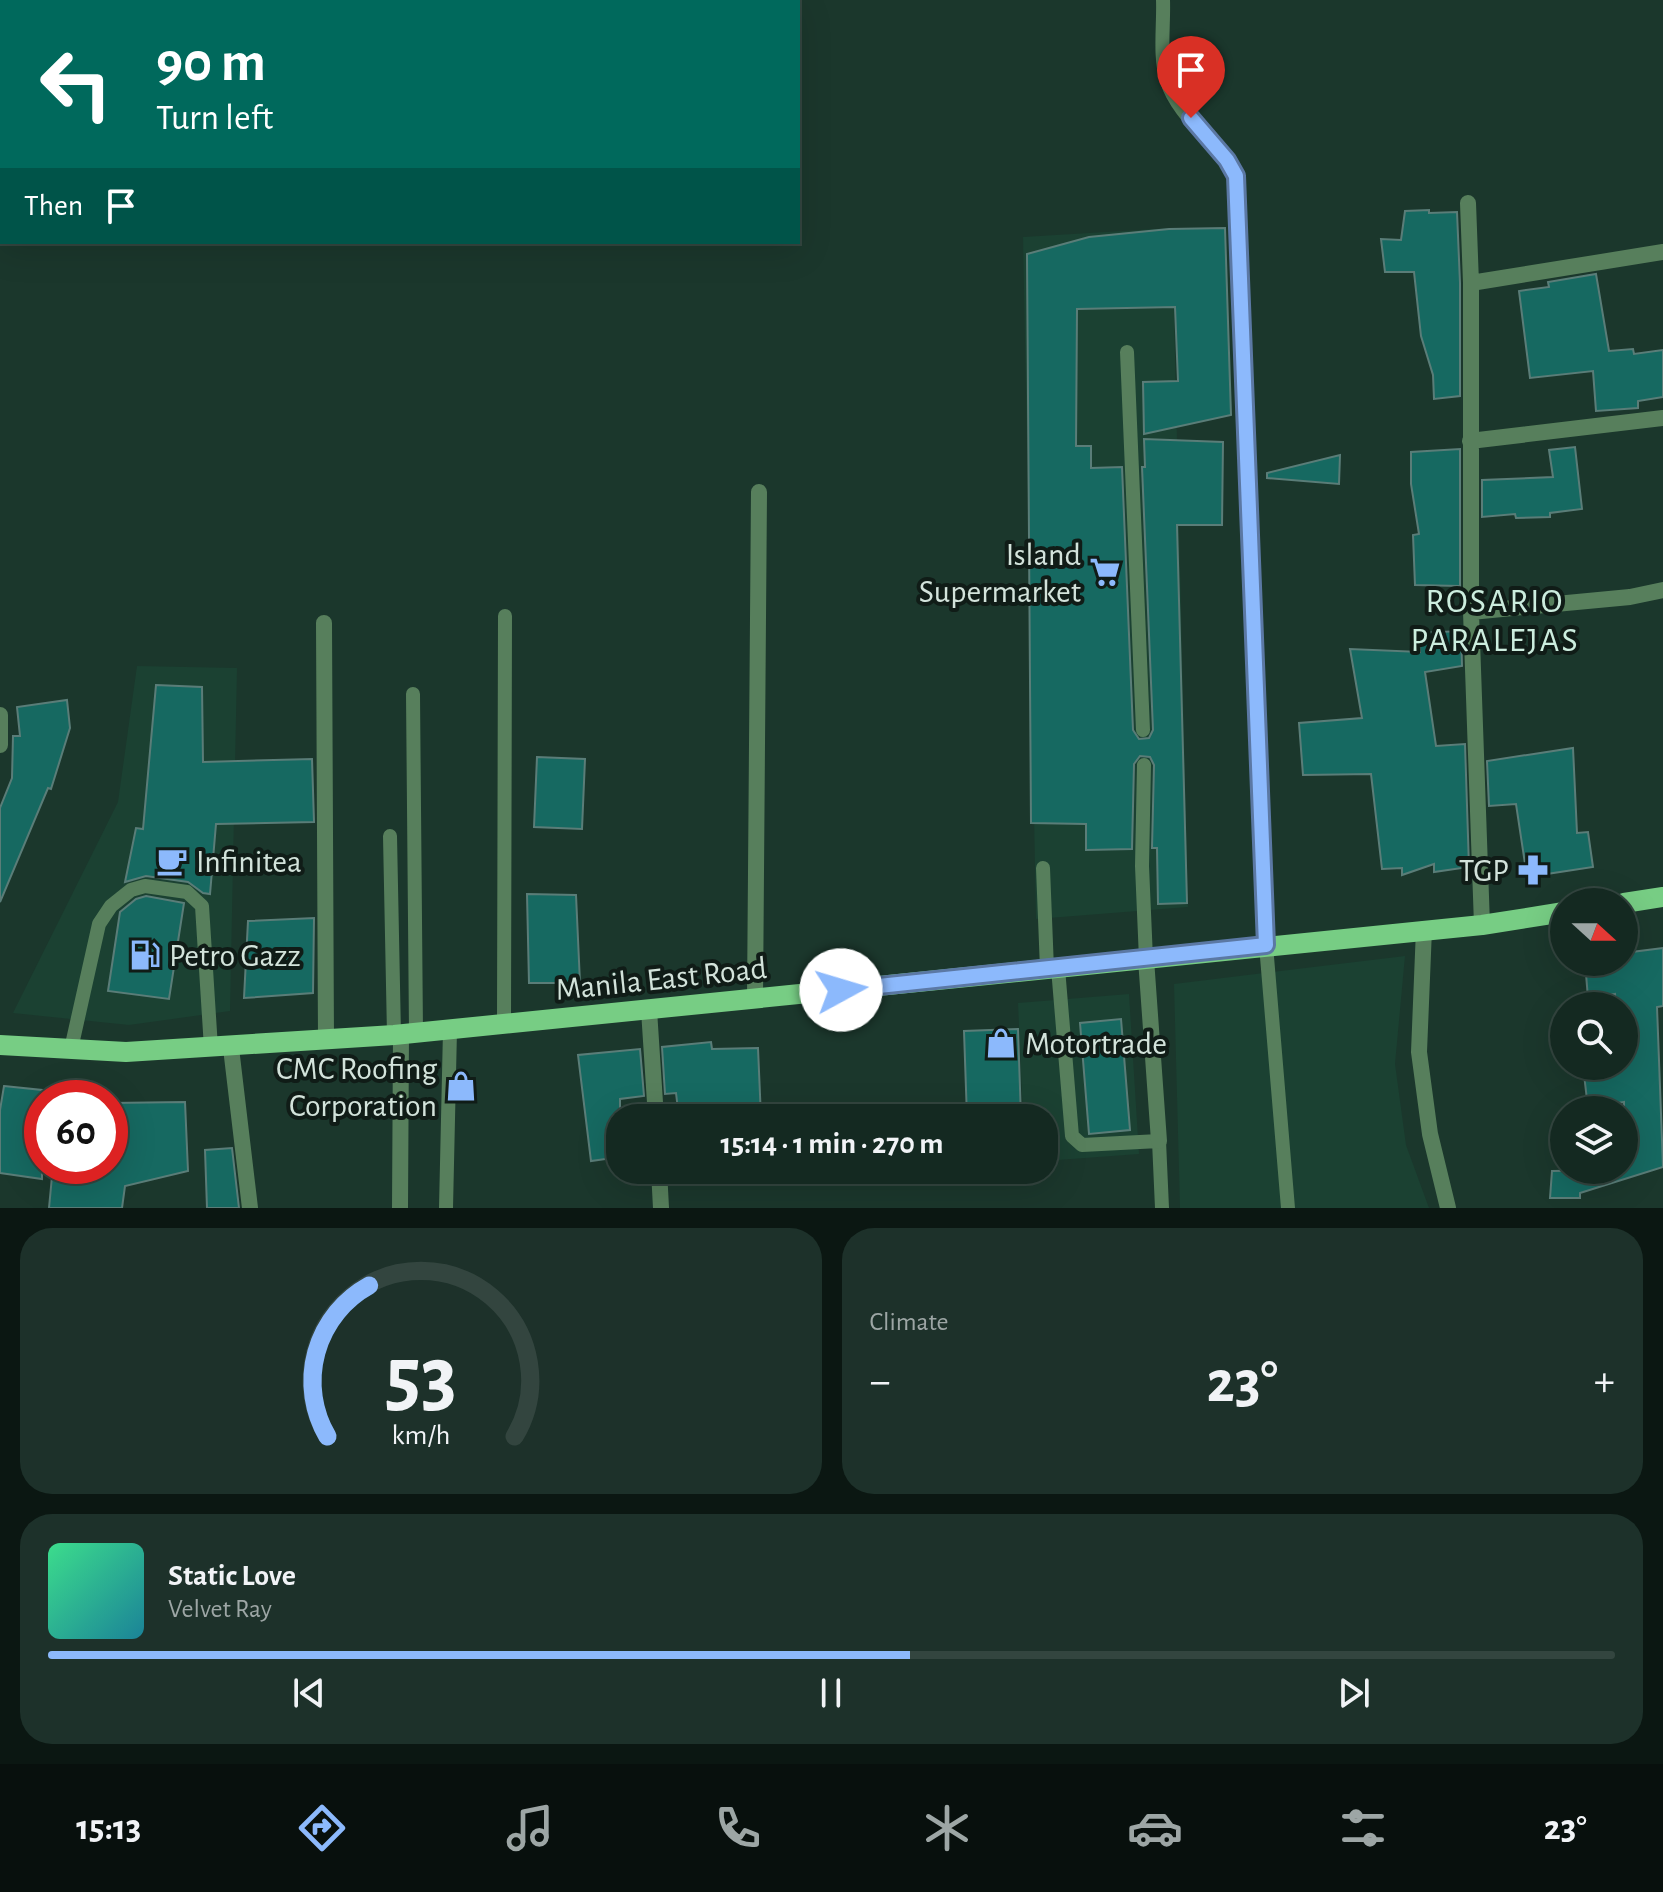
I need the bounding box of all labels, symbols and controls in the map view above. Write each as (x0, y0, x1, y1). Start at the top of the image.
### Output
icon: left (24, 32, 128, 136)
text: 90 m (156, 35, 266, 91)
pin (1157, 36, 1225, 118)
icon: arrive (1169, 48, 1213, 92)
text: Turn left (156, 100, 273, 136)
icon: arrive (99, 184, 143, 228)
text: Then (24, 191, 83, 221)
place label: Island Supermarket (919, 539, 1081, 608)
supermarket icon: Island Supermarket (1088, 555, 1122, 589)
district label: ROSARIO PARALEJAS (1411, 585, 1579, 658)
cafe icon: Infinitea (155, 844, 189, 878)
place label: Infinitea (196, 846, 302, 878)
pharmacy icon: TGP (1516, 853, 1550, 887)
place label: TGP (1459, 855, 1509, 887)
north arrow (1550, 888, 1638, 976)
map controls (1550, 888, 1638, 1184)
fuel station icon: Petro Gazz (128, 938, 162, 972)
place label: Petro Gazz (169, 940, 301, 972)
position arrow (799, 948, 883, 1032)
street label: Manila East Road (554, 952, 768, 1006)
button: search (1550, 992, 1638, 1080)
shop icon: Motortrade (984, 1026, 1018, 1060)
place label: Motortrade (1025, 1028, 1167, 1060)
place label: CMC Roofing Corporation (276, 1053, 437, 1122)
shop icon: CMC Roofing Corporation (444, 1069, 478, 1103)
speed limit sign: 60 (24, 1080, 128, 1184)
button: layers (1550, 1096, 1638, 1184)
text: 15:14 · 1 min · 270 m (720, 1129, 944, 1159)
text: Climate (870, 1309, 948, 1335)
text: 53 (385, 1336, 457, 1420)
text: 23° (1206, 1353, 1278, 1413)
text: − (870, 1360, 891, 1404)
text: + (1594, 1360, 1615, 1404)
text: km/h (391, 1421, 450, 1450)
text: Static Love (168, 1561, 296, 1591)
text: Velvet Ray (168, 1596, 272, 1622)
icon: previous (287, 1671, 331, 1715)
icon: pause (809, 1671, 853, 1715)
icon: next (1332, 1671, 1376, 1715)
icon: directions (294, 1800, 350, 1856)
icon: music (502, 1800, 558, 1856)
icon: phone (710, 1800, 766, 1856)
icon: climate (919, 1800, 975, 1856)
icon: car (1127, 1800, 1183, 1856)
icon: filters (1335, 1800, 1391, 1856)
text: 15:13 (76, 1810, 141, 1846)
text: 23° (1544, 1810, 1587, 1846)

